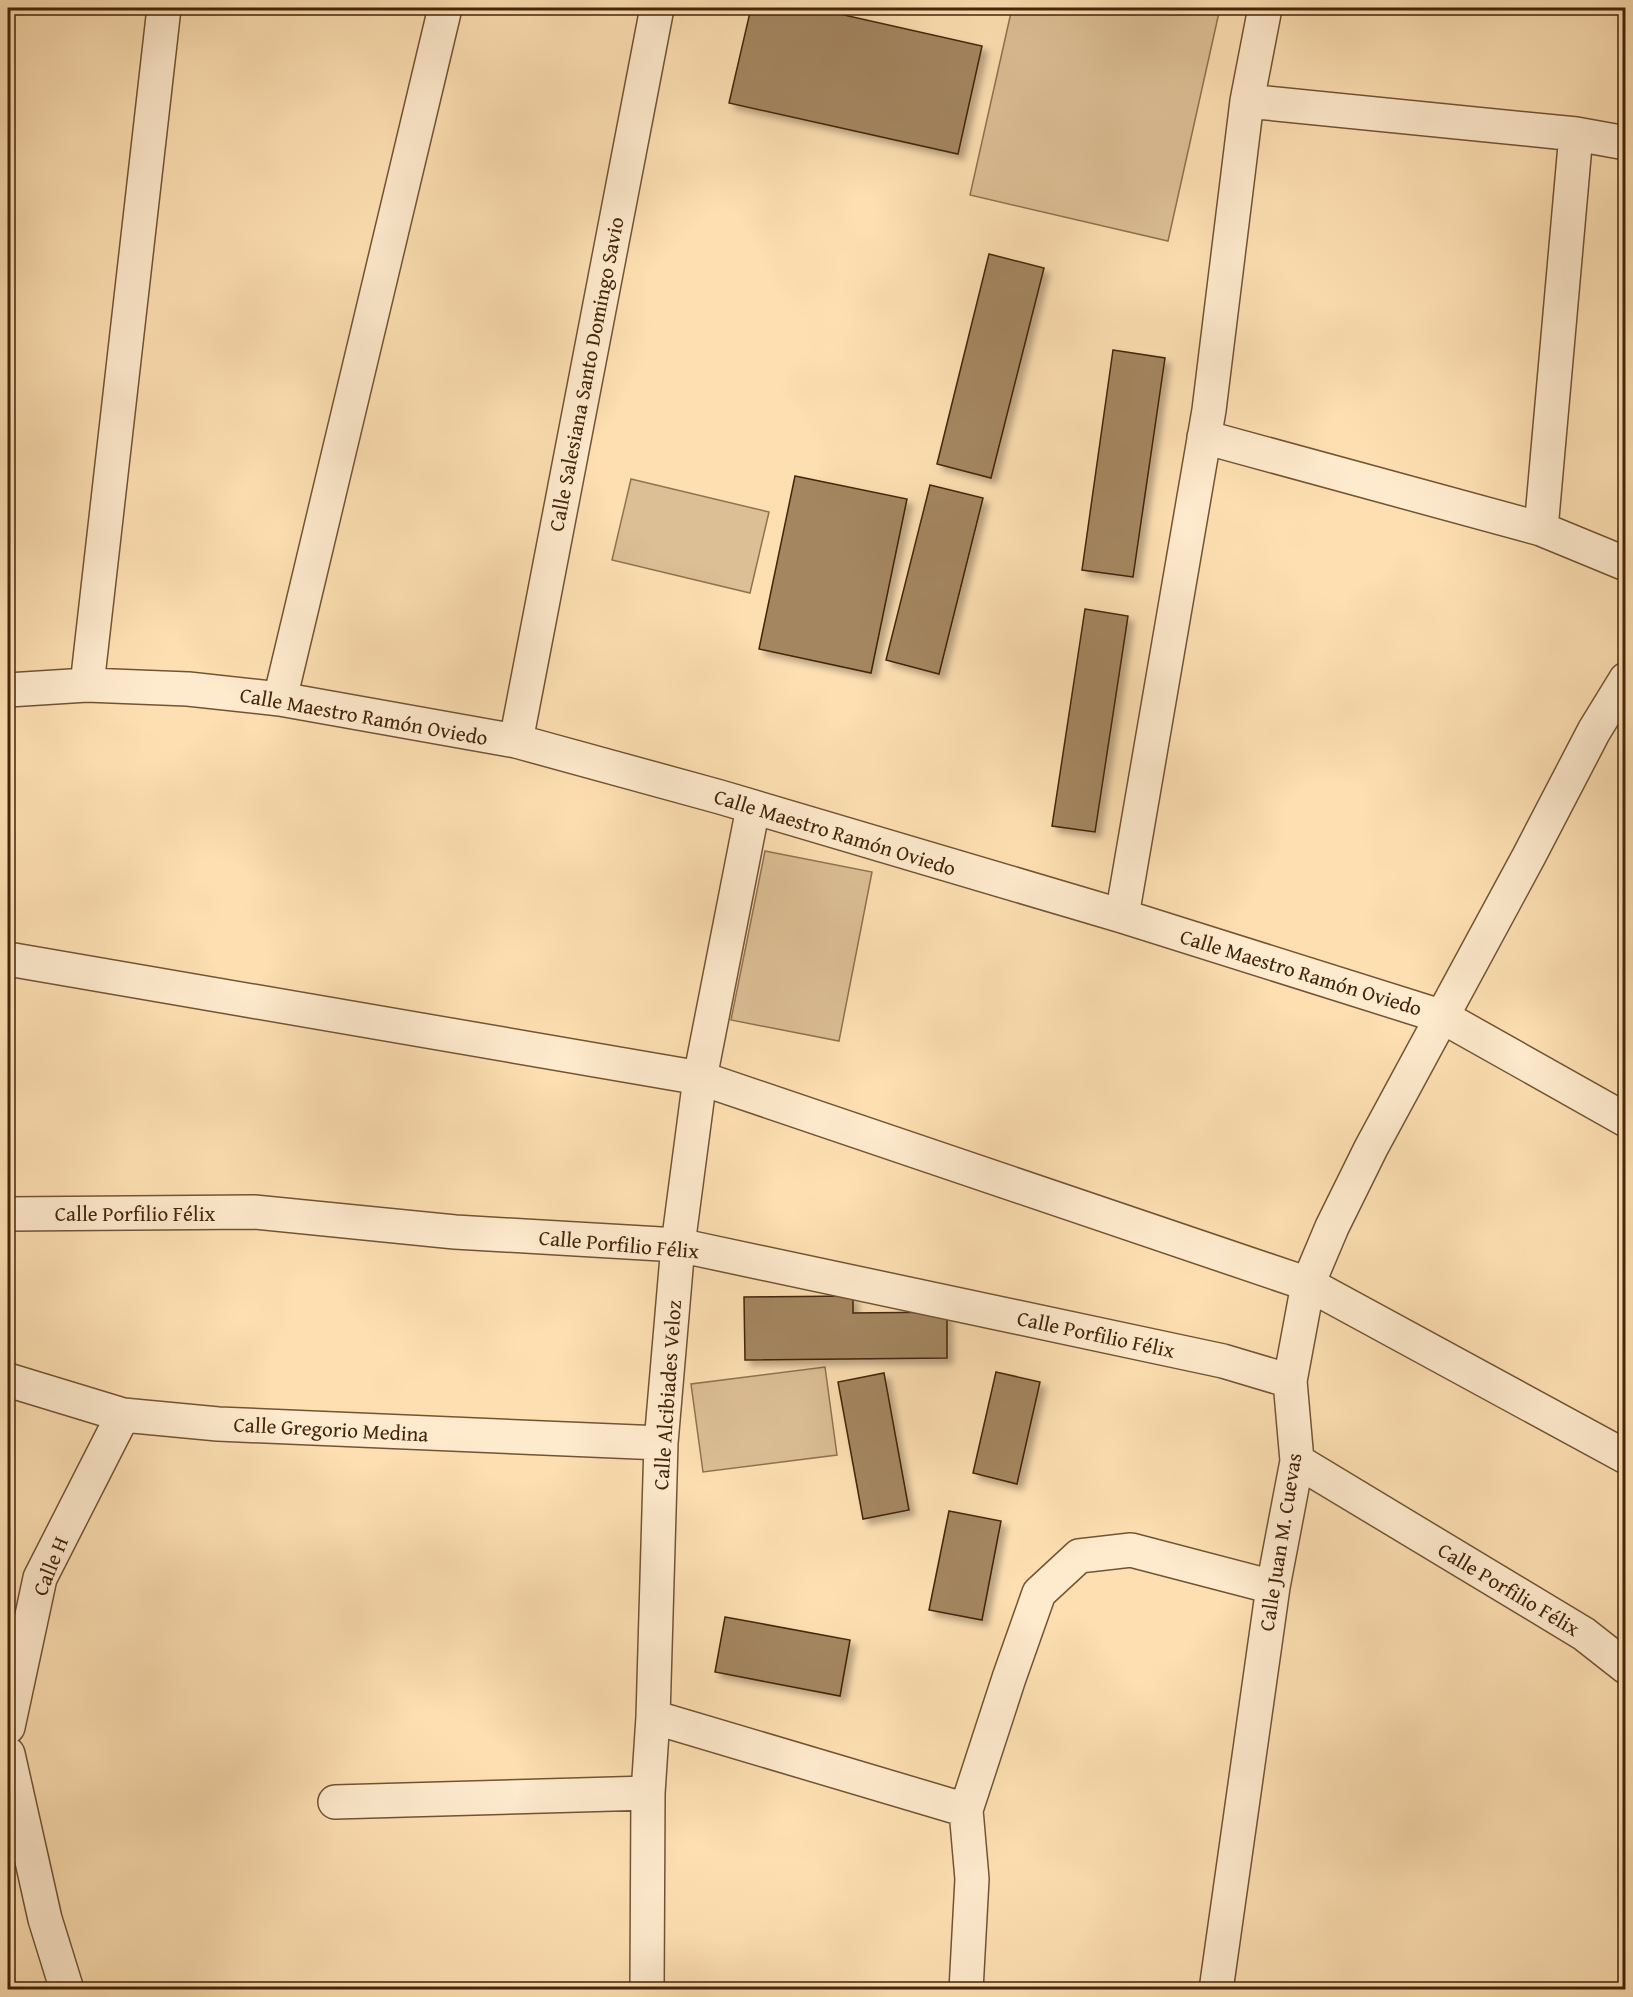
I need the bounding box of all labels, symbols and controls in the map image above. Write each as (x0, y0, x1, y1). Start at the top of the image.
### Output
street label: Calle Salesiana Santo Domingo Savio (540, 214, 632, 534)
street label: Calle Maestro Ramón Oviedo (238, 679, 490, 753)
street label: Calle Maestro Ramón Oviedo (710, 780, 960, 884)
street label: Calle Maestro Ramón Oviedo (1176, 920, 1426, 1024)
street label: Calle Porfilio Félix (55, 1198, 216, 1229)
street label: Calle Porfilio Félix (538, 1222, 701, 1266)
street label: Calle Alcibiades Veloz (645, 1299, 689, 1491)
street label: Calle Porfilio Félix (1014, 1302, 1178, 1366)
street label: Calle Gregorio Medina (233, 1408, 429, 1450)
street label: Calle Juan M. Cuevas (1251, 1451, 1309, 1633)
street label: Calle H (24, 1532, 76, 1600)
street label: Calle Porfilio Félix (1432, 1534, 1586, 1644)

